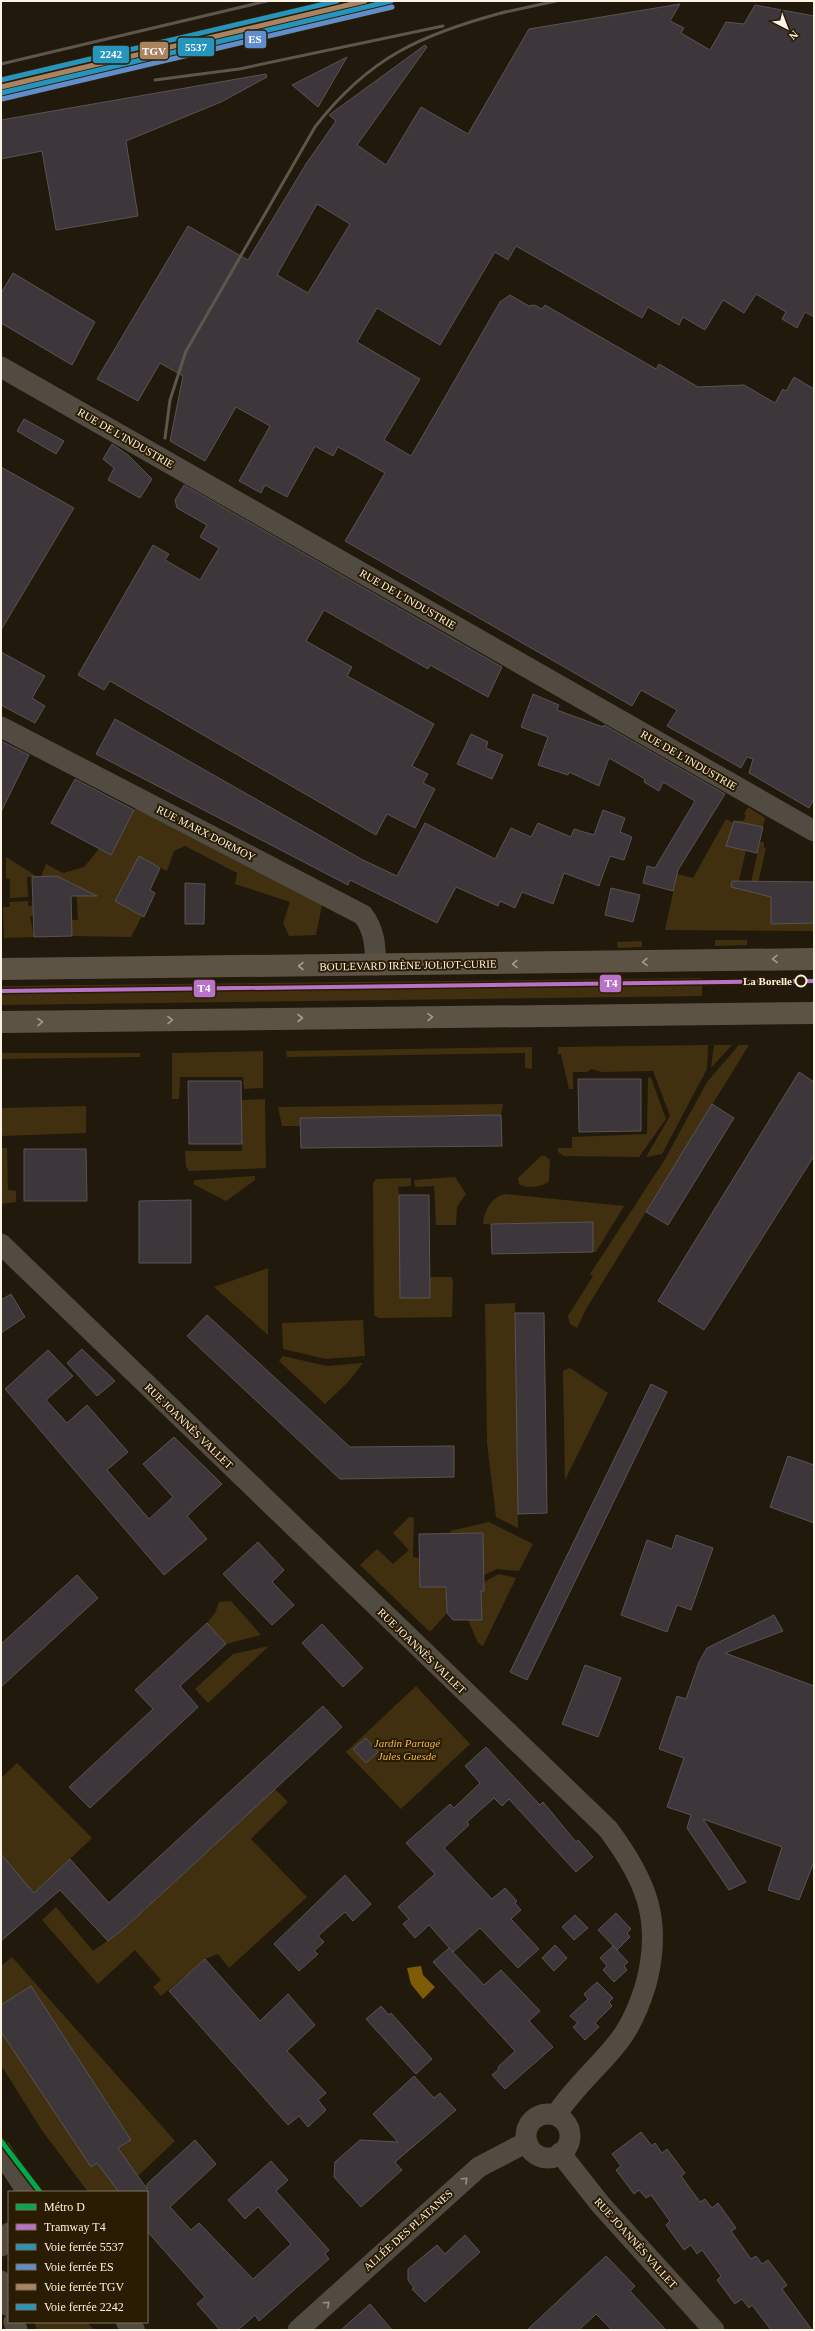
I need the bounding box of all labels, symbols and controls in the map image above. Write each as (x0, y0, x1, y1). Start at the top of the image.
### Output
north arrow (767, 8, 807, 48)
text: N (787, 28, 801, 43)
line badge: ES (244, 30, 267, 49)
text: ES (248, 33, 262, 45)
line badge: 5537 (177, 37, 215, 57)
line badge: TGV (139, 41, 169, 60)
text: 5537 (185, 41, 208, 53)
line badge: 2242 (92, 45, 130, 64)
text: TGV (142, 45, 166, 57)
text: 2242 (100, 48, 123, 60)
street label: RUE DE L'INDUSTRIE (76, 406, 176, 471)
street label: RUE DE L'INDUSTRIE (358, 567, 458, 632)
street label: RUE DE L'INDUSTRIE (639, 728, 739, 793)
street label: RUE MARX DORMOY (155, 803, 258, 863)
one-way arrow (772, 955, 778, 963)
street label: BOULEVARD IRÈNE JOLIOT-CURIE (319, 957, 497, 973)
one-way arrow (642, 958, 648, 966)
one-way arrow (512, 960, 518, 968)
one-way arrow (298, 962, 304, 970)
line badge: T4 (599, 974, 622, 993)
marker: La Borelle (794, 974, 808, 988)
place label: La Borelle (743, 975, 792, 987)
text: T4 (605, 977, 618, 989)
line badge: T4 (193, 979, 216, 998)
text: T4 (198, 982, 211, 994)
one-way arrow (427, 1013, 433, 1021)
one-way arrow (297, 1014, 303, 1022)
one-way arrow (167, 1016, 173, 1024)
one-way arrow (37, 1018, 43, 1026)
street label: RUE JOANNÈS VALLET (143, 1381, 236, 1471)
street label: RUE JOANNÈS VALLET (376, 1606, 469, 1696)
park label: Jardin Partagé Jules Guesde (374, 1737, 441, 1762)
one-way arrow (460, 2177, 468, 2184)
street label: ALLÉE DES PLATANES (361, 2187, 455, 2273)
legend (8, 2191, 148, 2323)
street label: RUE JOANNÈS VALLET (592, 2195, 680, 2291)
text: Métro D (44, 2200, 85, 2214)
text: Tramway T4 (44, 2220, 106, 2234)
text: Voie ferrée 5537 (44, 2240, 124, 2254)
text: Voie ferrée ES (44, 2260, 114, 2274)
text: Voie ferrée TGV (44, 2280, 125, 2294)
text: Voie ferrée 2242 (44, 2300, 124, 2314)
one-way arrow (322, 2302, 329, 2309)

